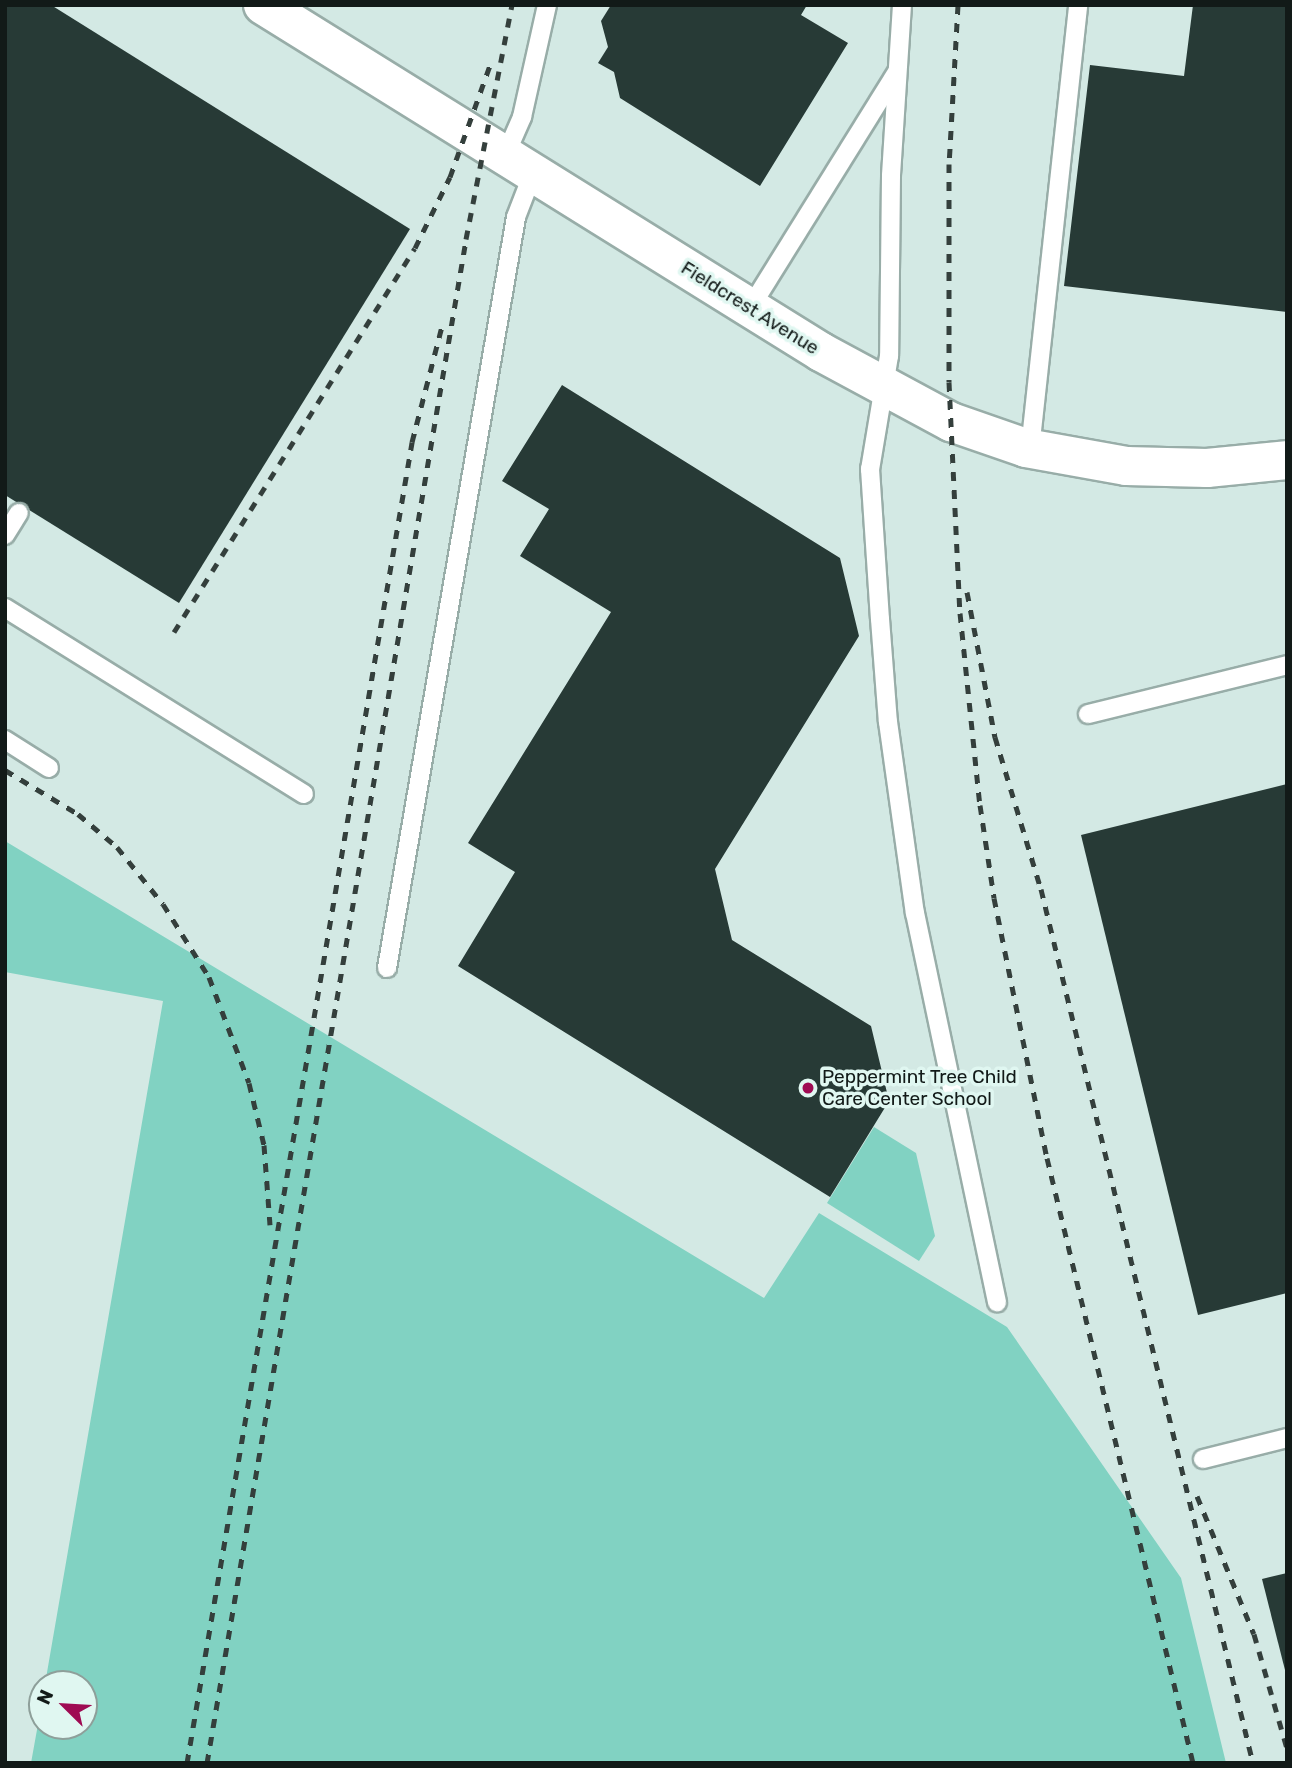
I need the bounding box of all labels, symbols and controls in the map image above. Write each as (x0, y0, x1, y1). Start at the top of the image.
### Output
street label: Fieldcrest Avenue (677, 256, 823, 360)
place label: Peppermint Tree Child Care Center School (822, 1066, 1017, 1110)
marker: Peppermint Tree Child Care Center School (800, 1080, 816, 1096)
north arrow (28, 1670, 98, 1740)
text: N (32, 1686, 58, 1708)

